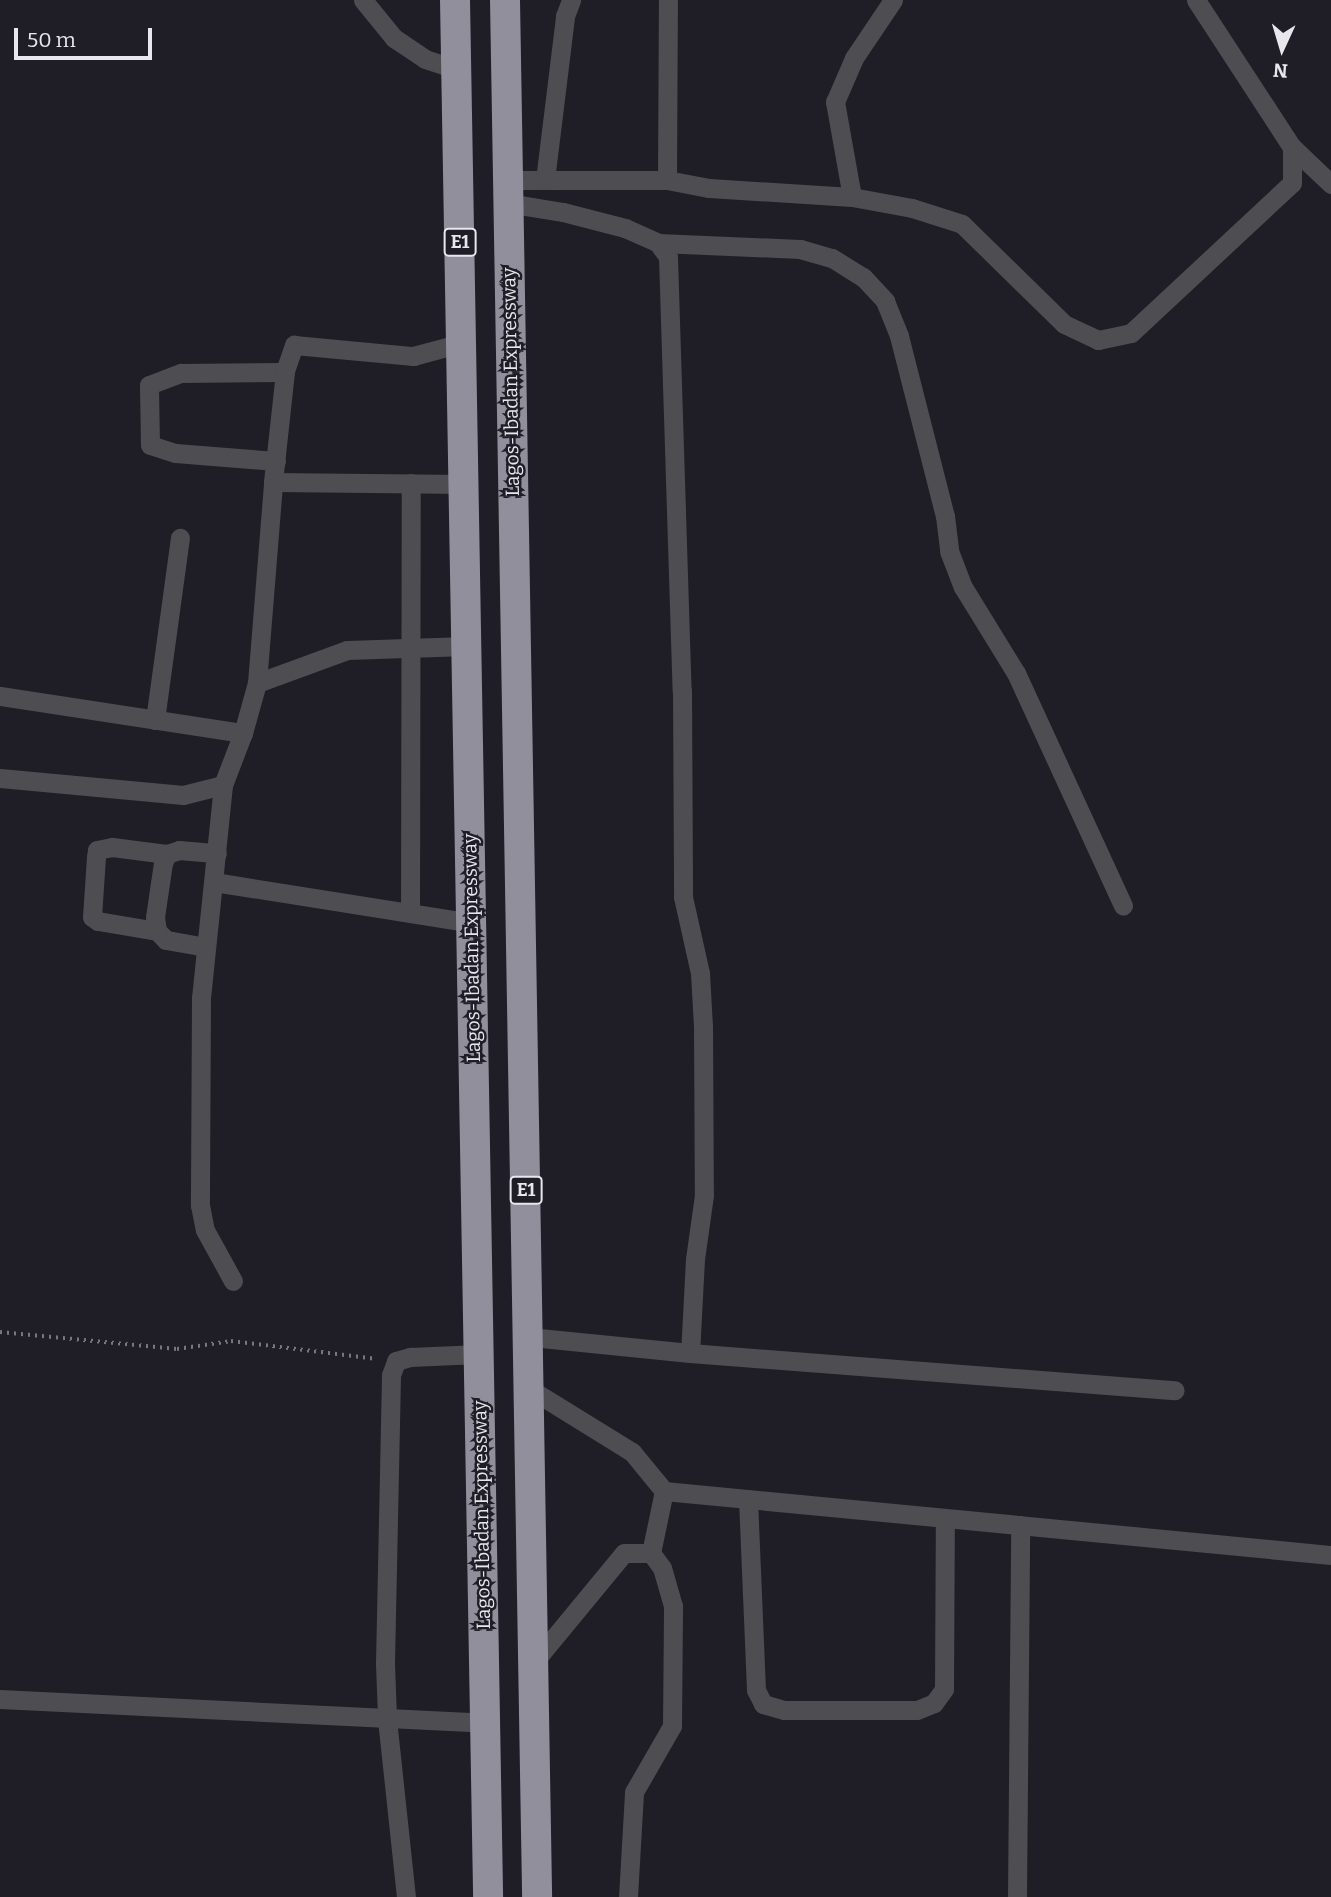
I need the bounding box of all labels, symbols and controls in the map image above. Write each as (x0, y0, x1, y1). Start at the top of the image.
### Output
scale bar (18, 14, 156, 58)
north arrow (1247, 14, 1317, 84)
text: 50 m (27, 27, 76, 53)
text: N (1272, 58, 1289, 82)
road number: E1 (442, 228, 477, 256)
street label: Lagos-Ibadan Expressway (498, 267, 524, 497)
street label: Lagos-Ibadan Expressway (459, 833, 485, 1063)
road number: E1 (508, 1176, 544, 1204)
street label: Lagos-Ibadan Expressway (469, 1400, 495, 1630)

